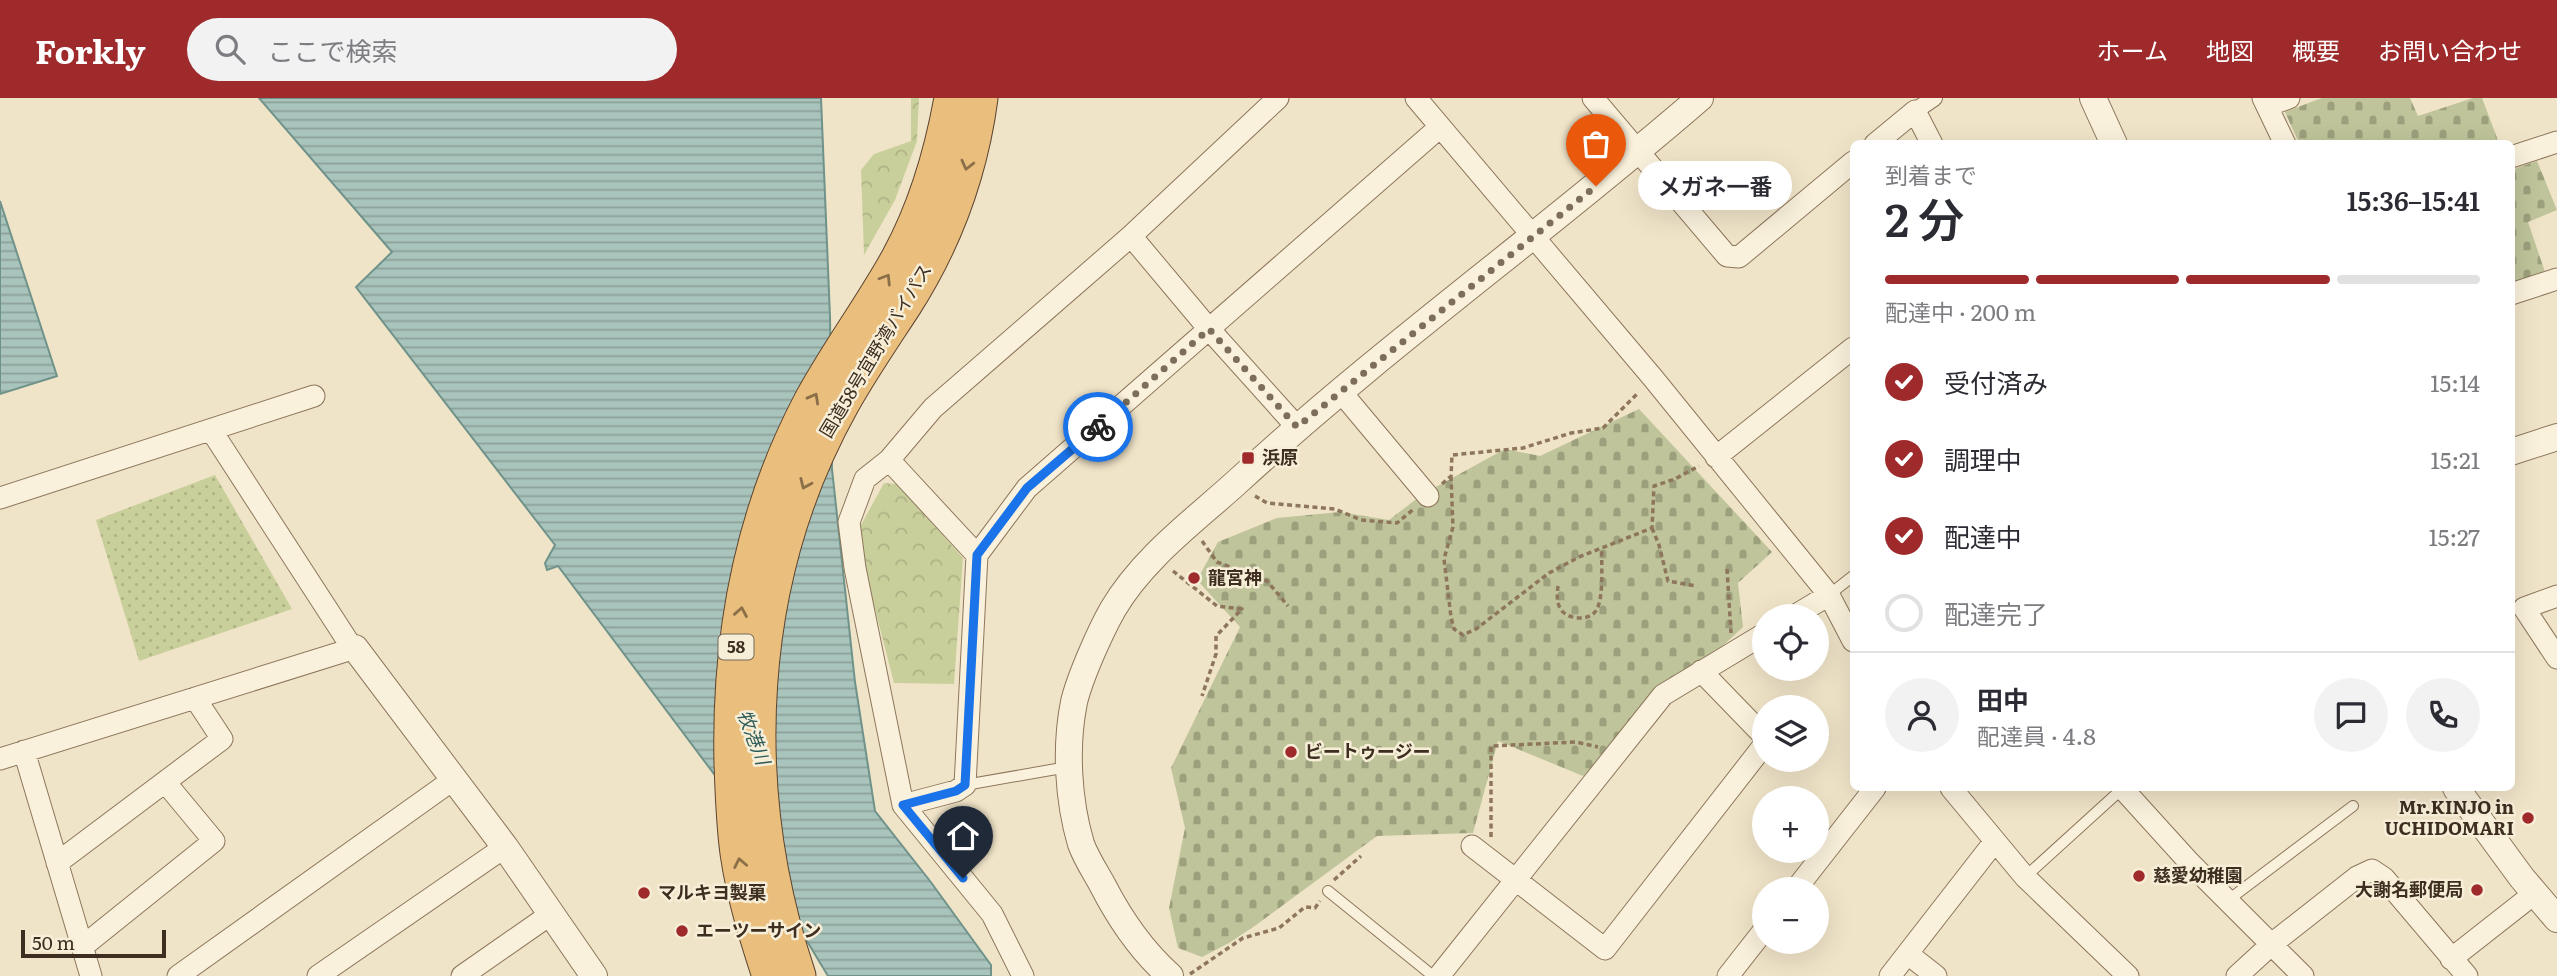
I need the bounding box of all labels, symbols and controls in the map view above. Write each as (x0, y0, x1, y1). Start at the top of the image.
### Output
search box (187, 18, 677, 81)
text: Forkly (35, 25, 145, 74)
icon: search (211, 30, 249, 68)
text: ここで検索 (267, 30, 397, 69)
text: ホーム (2097, 32, 2168, 67)
text: 地図 (2206, 32, 2254, 67)
text: 概要 (2292, 32, 2340, 67)
text: お問い合わせ (2378, 32, 2522, 67)
pin (1566, 114, 1626, 186)
icon: bag (1577, 125, 1615, 163)
text: 到着まで (1885, 157, 1977, 191)
one-way arrow (961, 159, 975, 171)
callout: メガネ一番 (1638, 162, 1792, 210)
text: メガネ一番 (1658, 168, 1773, 202)
text: 15:36–15:41 (2347, 180, 2480, 219)
text: 2 分 (1885, 183, 1964, 251)
street label: 国道58号宜野湾バイパス (812, 258, 937, 442)
one-way arrow (877, 273, 890, 286)
text: 配達中 · 200 m (1885, 294, 2036, 328)
text: 受付済み (1944, 362, 2048, 401)
icon: check (1885, 363, 1923, 401)
text: 15:14 (2430, 365, 2480, 399)
one-way arrow (806, 392, 819, 405)
courier (1063, 392, 1133, 462)
icon: bike (1079, 408, 1117, 446)
text: 調理中 (1944, 439, 2022, 478)
icon: check (1885, 440, 1923, 478)
text: 15:21 (2431, 442, 2480, 476)
place label: 浜原 (1262, 443, 1298, 470)
marker: 浜原 (1240, 450, 1256, 466)
one-way arrow (799, 476, 813, 489)
text: 配達中 (1944, 516, 2022, 555)
icon: check (1885, 517, 1923, 555)
text: 15:27 (2428, 519, 2480, 553)
place label: 龍宮神 (1208, 563, 1262, 590)
marker: 龍宮神 (1186, 570, 1202, 586)
text: 配達完了 (1944, 593, 2048, 632)
map controls (1752, 604, 1829, 954)
button: locate (1752, 604, 1829, 681)
one-way arrow (733, 606, 748, 618)
road number: 58 (718, 634, 754, 660)
button: person (1885, 678, 1959, 752)
button: chat (2314, 678, 2388, 752)
button: phone (2406, 678, 2480, 752)
text: 田中 (1977, 679, 2029, 718)
button: layers (1752, 695, 1829, 772)
water label: 牧港川 (732, 705, 779, 770)
text: 配達員 · 4.8 (1977, 718, 2096, 752)
place label: ビートゥージー (1305, 737, 1431, 764)
marker: ビートゥージー (1283, 744, 1299, 760)
button: + (1752, 786, 1829, 863)
place label: Mr.KINJO in UCHIDOMARI (2385, 793, 2514, 841)
pin (933, 806, 993, 878)
marker: Mr.KINJO in UCHIDOMARI (2520, 810, 2536, 826)
icon: home (944, 817, 982, 855)
one-way arrow (733, 857, 748, 869)
place label: 慈愛幼稚園 (2153, 861, 2243, 888)
marker: 慈愛幼稚園 (2131, 868, 2147, 884)
place label: 大謝名郵便局 (2355, 875, 2463, 902)
button: − (1752, 877, 1829, 954)
place label: マルキヨ製菓 (658, 878, 766, 905)
marker: 大謝名郵便局 (2469, 882, 2485, 898)
marker: マルキヨ製菓 (636, 885, 652, 901)
place label: エーツーサイン (696, 916, 821, 943)
marker: エーツーサイン (674, 923, 690, 939)
scale bar (21, 927, 166, 959)
text: 50 m (32, 928, 75, 956)

